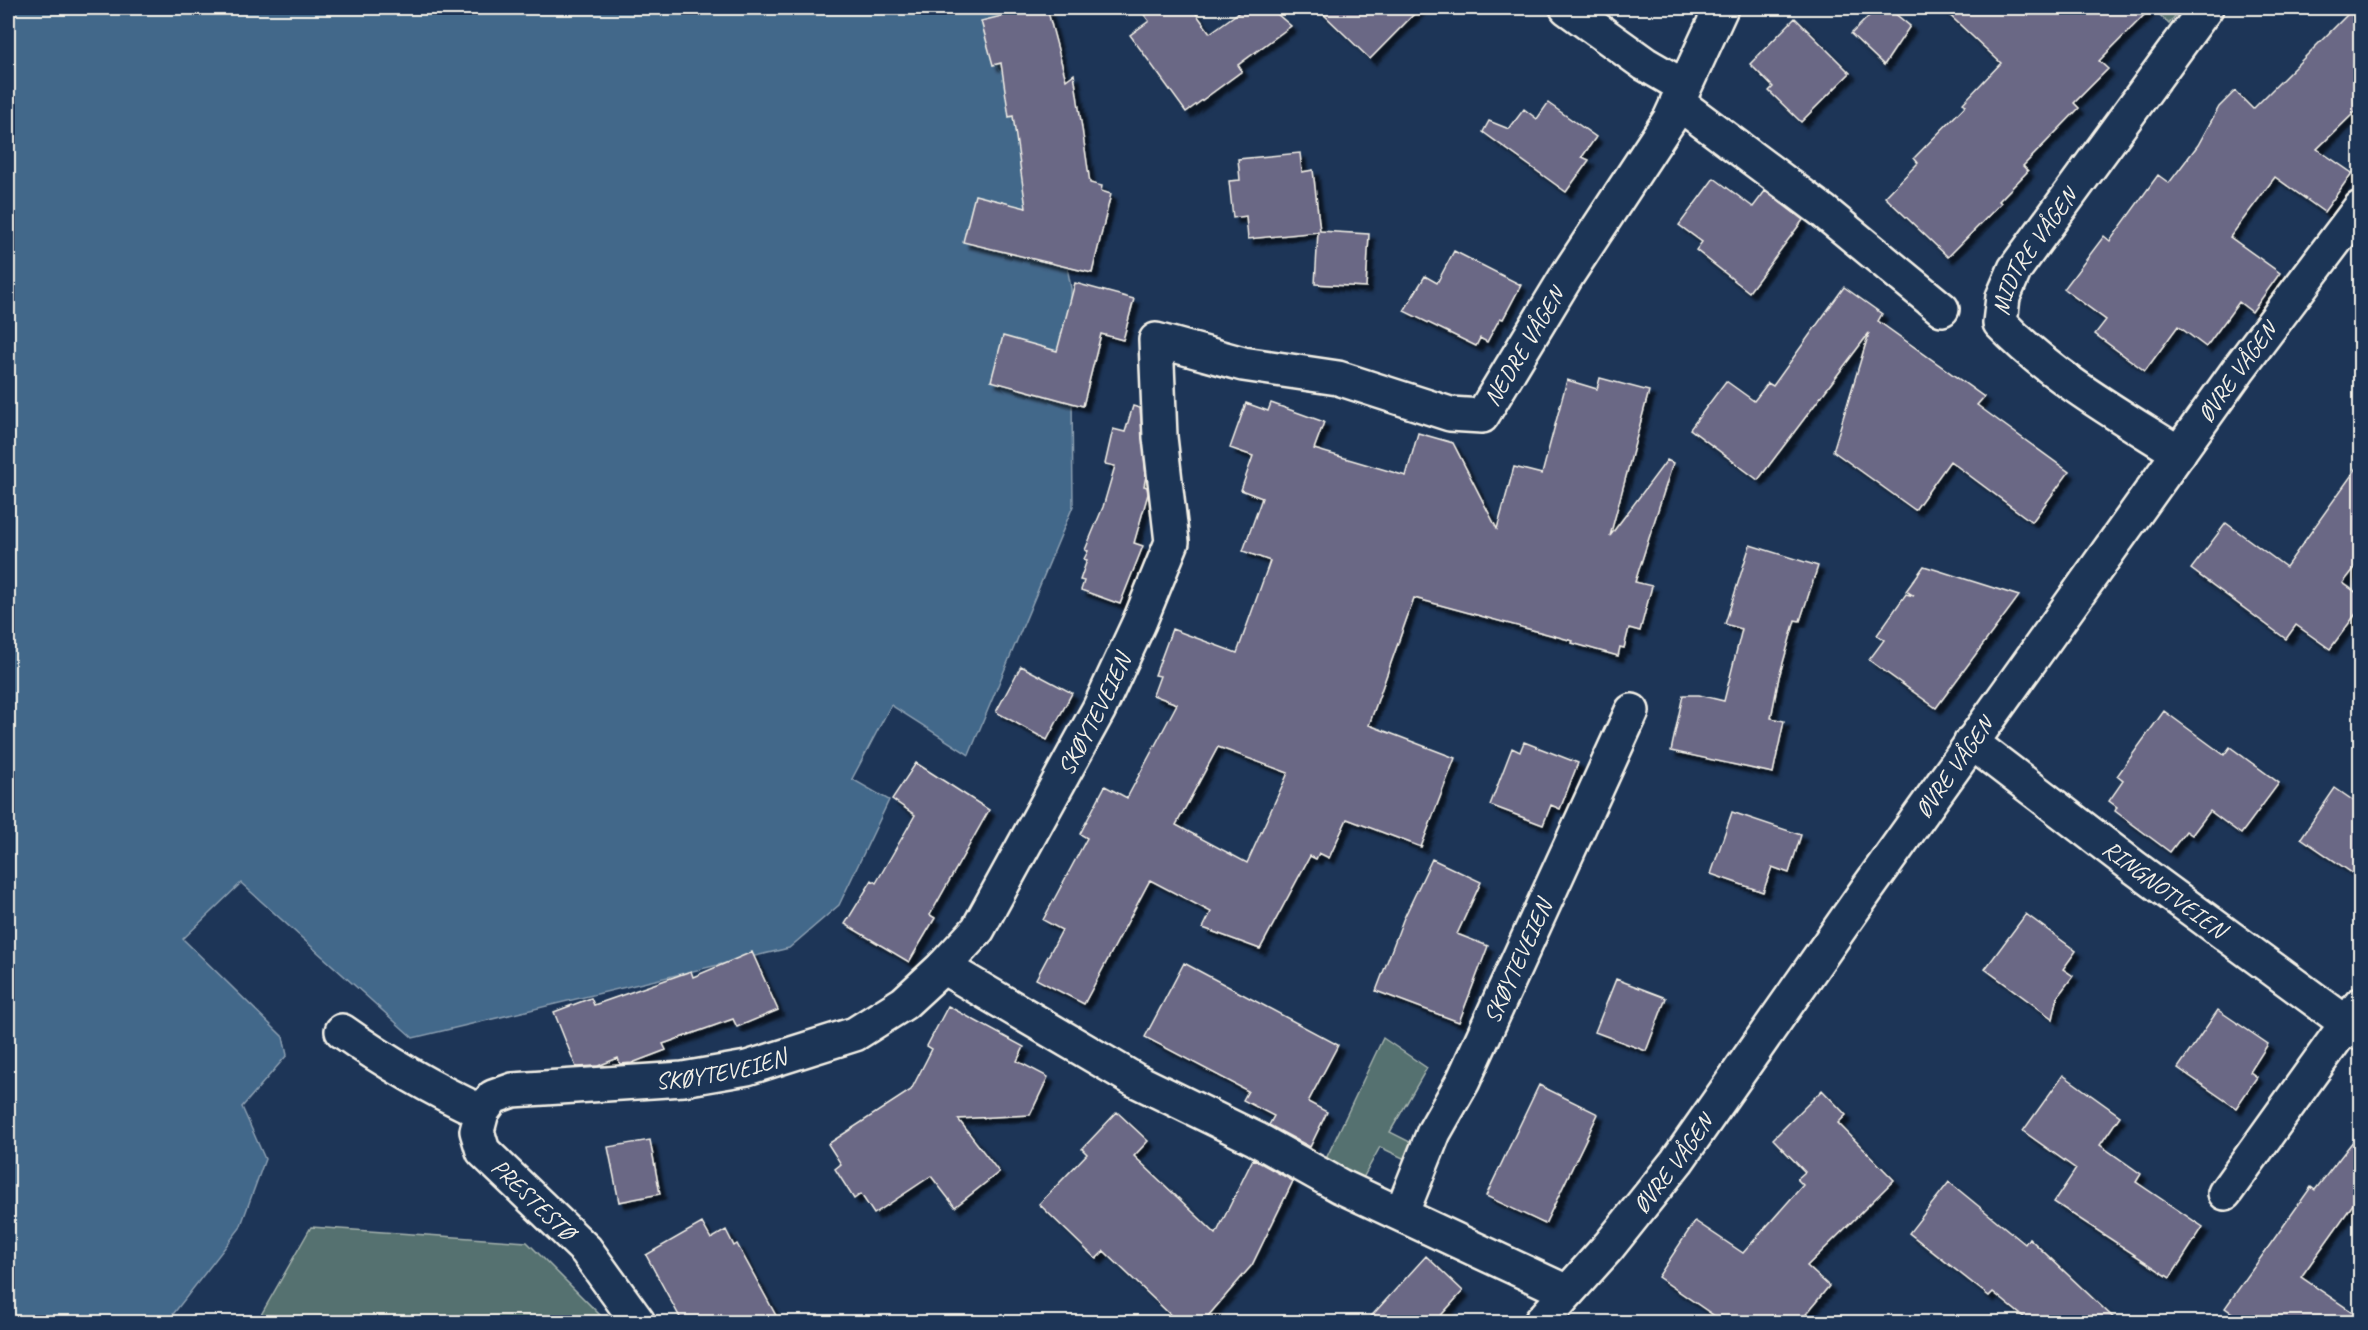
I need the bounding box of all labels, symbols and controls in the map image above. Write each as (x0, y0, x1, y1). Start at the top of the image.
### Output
street label: MIDTRE VÅGEN (1986, 180, 2086, 317)
street label: NEDRE VÅGEN (1477, 279, 1573, 411)
street label: ØVRE VÅGEN (2191, 314, 2285, 428)
street label: SKØYTEVEIEN (1051, 646, 1139, 780)
street label: ØVRE VÅGEN (1908, 709, 2002, 823)
street label: RINGNOTVEIEN (2097, 834, 2235, 947)
street label: SKØYTEVEIEN (1476, 892, 1560, 1028)
street label: SKØYTEVEIEN (655, 1041, 793, 1096)
street label: ØVRE VÅGEN (1626, 1106, 1722, 1219)
street label: PRESTESTØ (485, 1152, 584, 1249)

